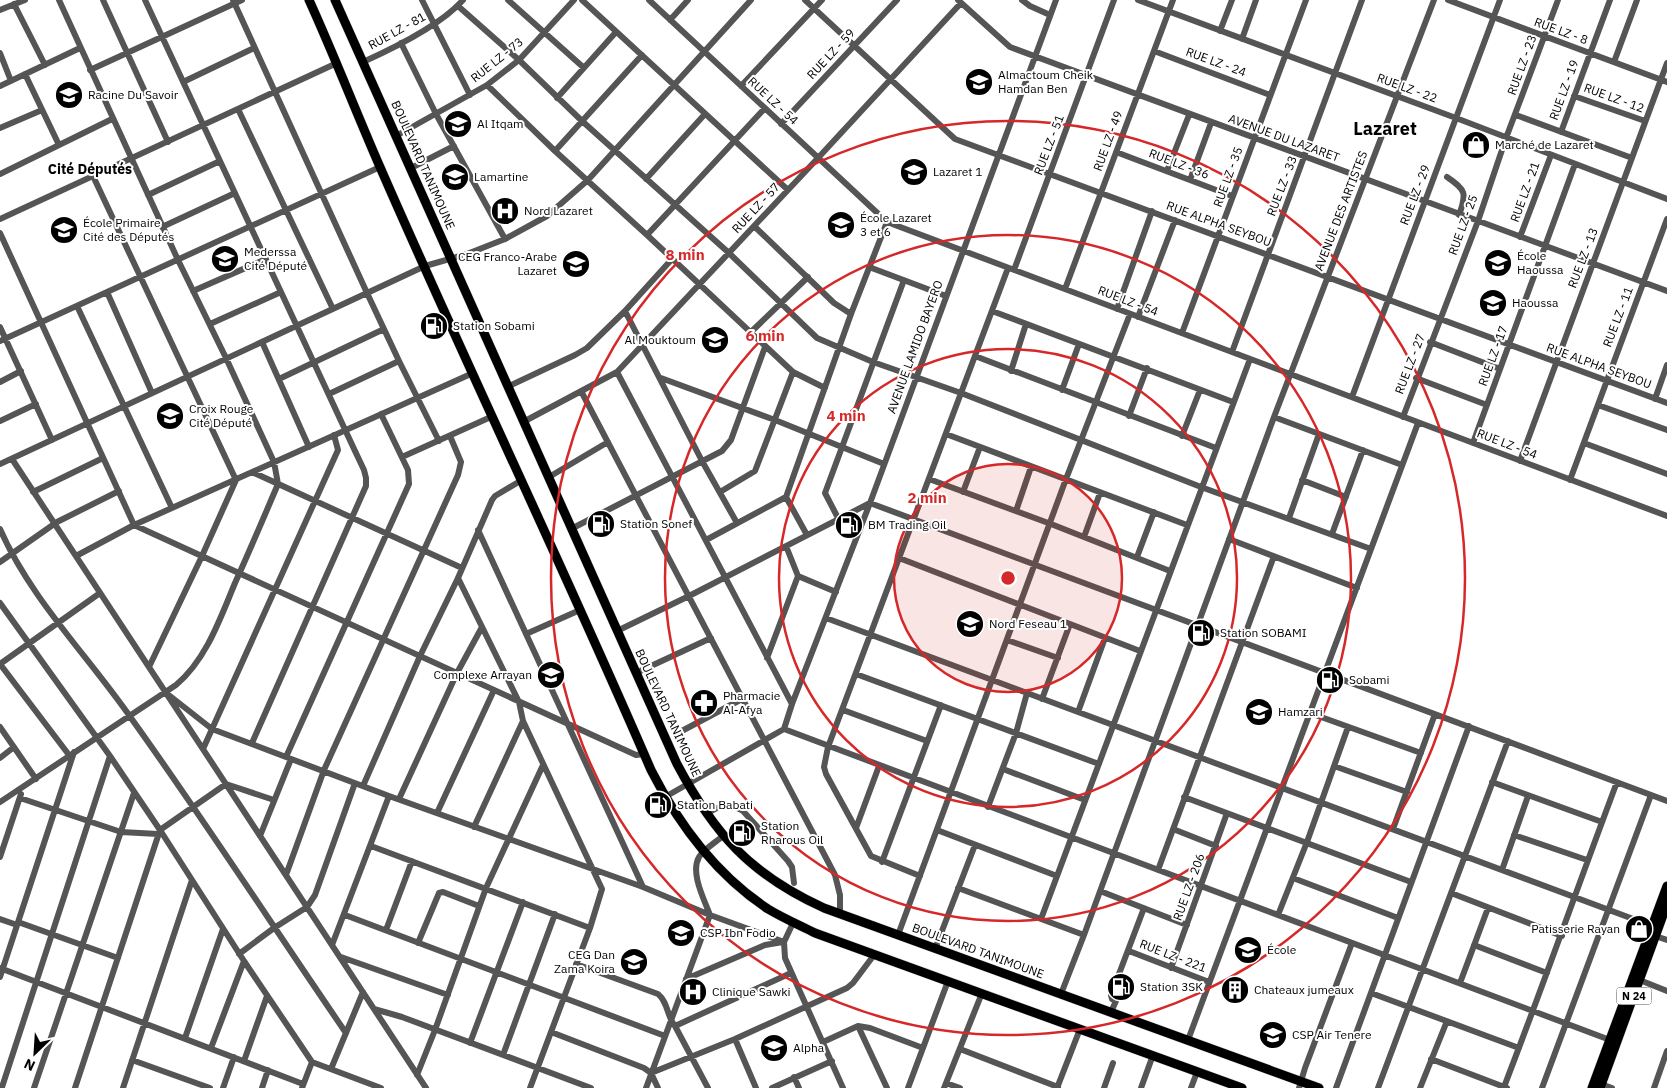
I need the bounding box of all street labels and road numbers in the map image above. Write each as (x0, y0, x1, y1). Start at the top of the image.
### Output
street label: RUE LZ - 81 (365, 9, 428, 52)
street label: RUE LZ - 8 (1532, 14, 1590, 47)
street label: RUE LZ - 59 (804, 25, 858, 82)
street label: RUE LZ - 23 (1504, 33, 1539, 97)
street label: RUE LZ - 73 (467, 34, 526, 85)
street label: RUE LZ - 24 (1184, 44, 1248, 79)
street label: RUE LZ - 19 (1546, 58, 1581, 122)
street label: RUE LZ - 22 (1375, 70, 1439, 105)
street label: RUE LZ - 54 (745, 74, 802, 128)
street label: RUE LZ - 12 (1582, 80, 1646, 115)
street label: BOULEVARD TANIMOUNE (388, 98, 459, 232)
street label: RUE LZ - 49 (1090, 109, 1125, 173)
street label: AVENUE DU LAZARET (1227, 110, 1342, 165)
street label: RUE LZ - 51 (1030, 113, 1067, 177)
street label: RUE LZ - 36 (1147, 145, 1211, 182)
street label: RUE LZ - 35 (1210, 145, 1245, 209)
street label: AVENUE DES ARTISTES (1311, 149, 1370, 273)
street label: RUE LZ - 33 (1263, 154, 1300, 218)
street label: RUE LZ - 21 (1507, 160, 1542, 224)
street label: RUE LZ - 29 (1396, 163, 1433, 227)
street label: RUE LZ - 57 (729, 179, 783, 236)
street label: RUE LZ - 25 (1445, 193, 1480, 257)
street label: RUE ALPHA SEYBOU (1165, 198, 1274, 250)
street label: RUE LZ - 13 (1564, 226, 1601, 290)
street label: AVENUE LAMIDO BAYERO (883, 278, 946, 416)
street label: RUE LZ - 54 (1096, 282, 1160, 319)
street label: RUE LZ - 11 (1599, 285, 1636, 349)
street label: RUE LZ - 17 (1475, 324, 1510, 388)
street label: RUE LZ - 27 (1391, 332, 1428, 396)
street label: RUE ALPHA SEYBOU (1545, 340, 1654, 392)
street label: RUE LZ - 54 (1475, 425, 1539, 462)
street label: BOULEVARD TANIMOUNE (632, 646, 705, 779)
street label: RUE LZ - 206 (1169, 851, 1208, 923)
street label: BOULEVARD TANIMOUNE (910, 920, 1046, 981)
street label: RUE LZ - 221 (1138, 936, 1209, 975)
road number: N 24 (1616, 988, 1652, 1004)

